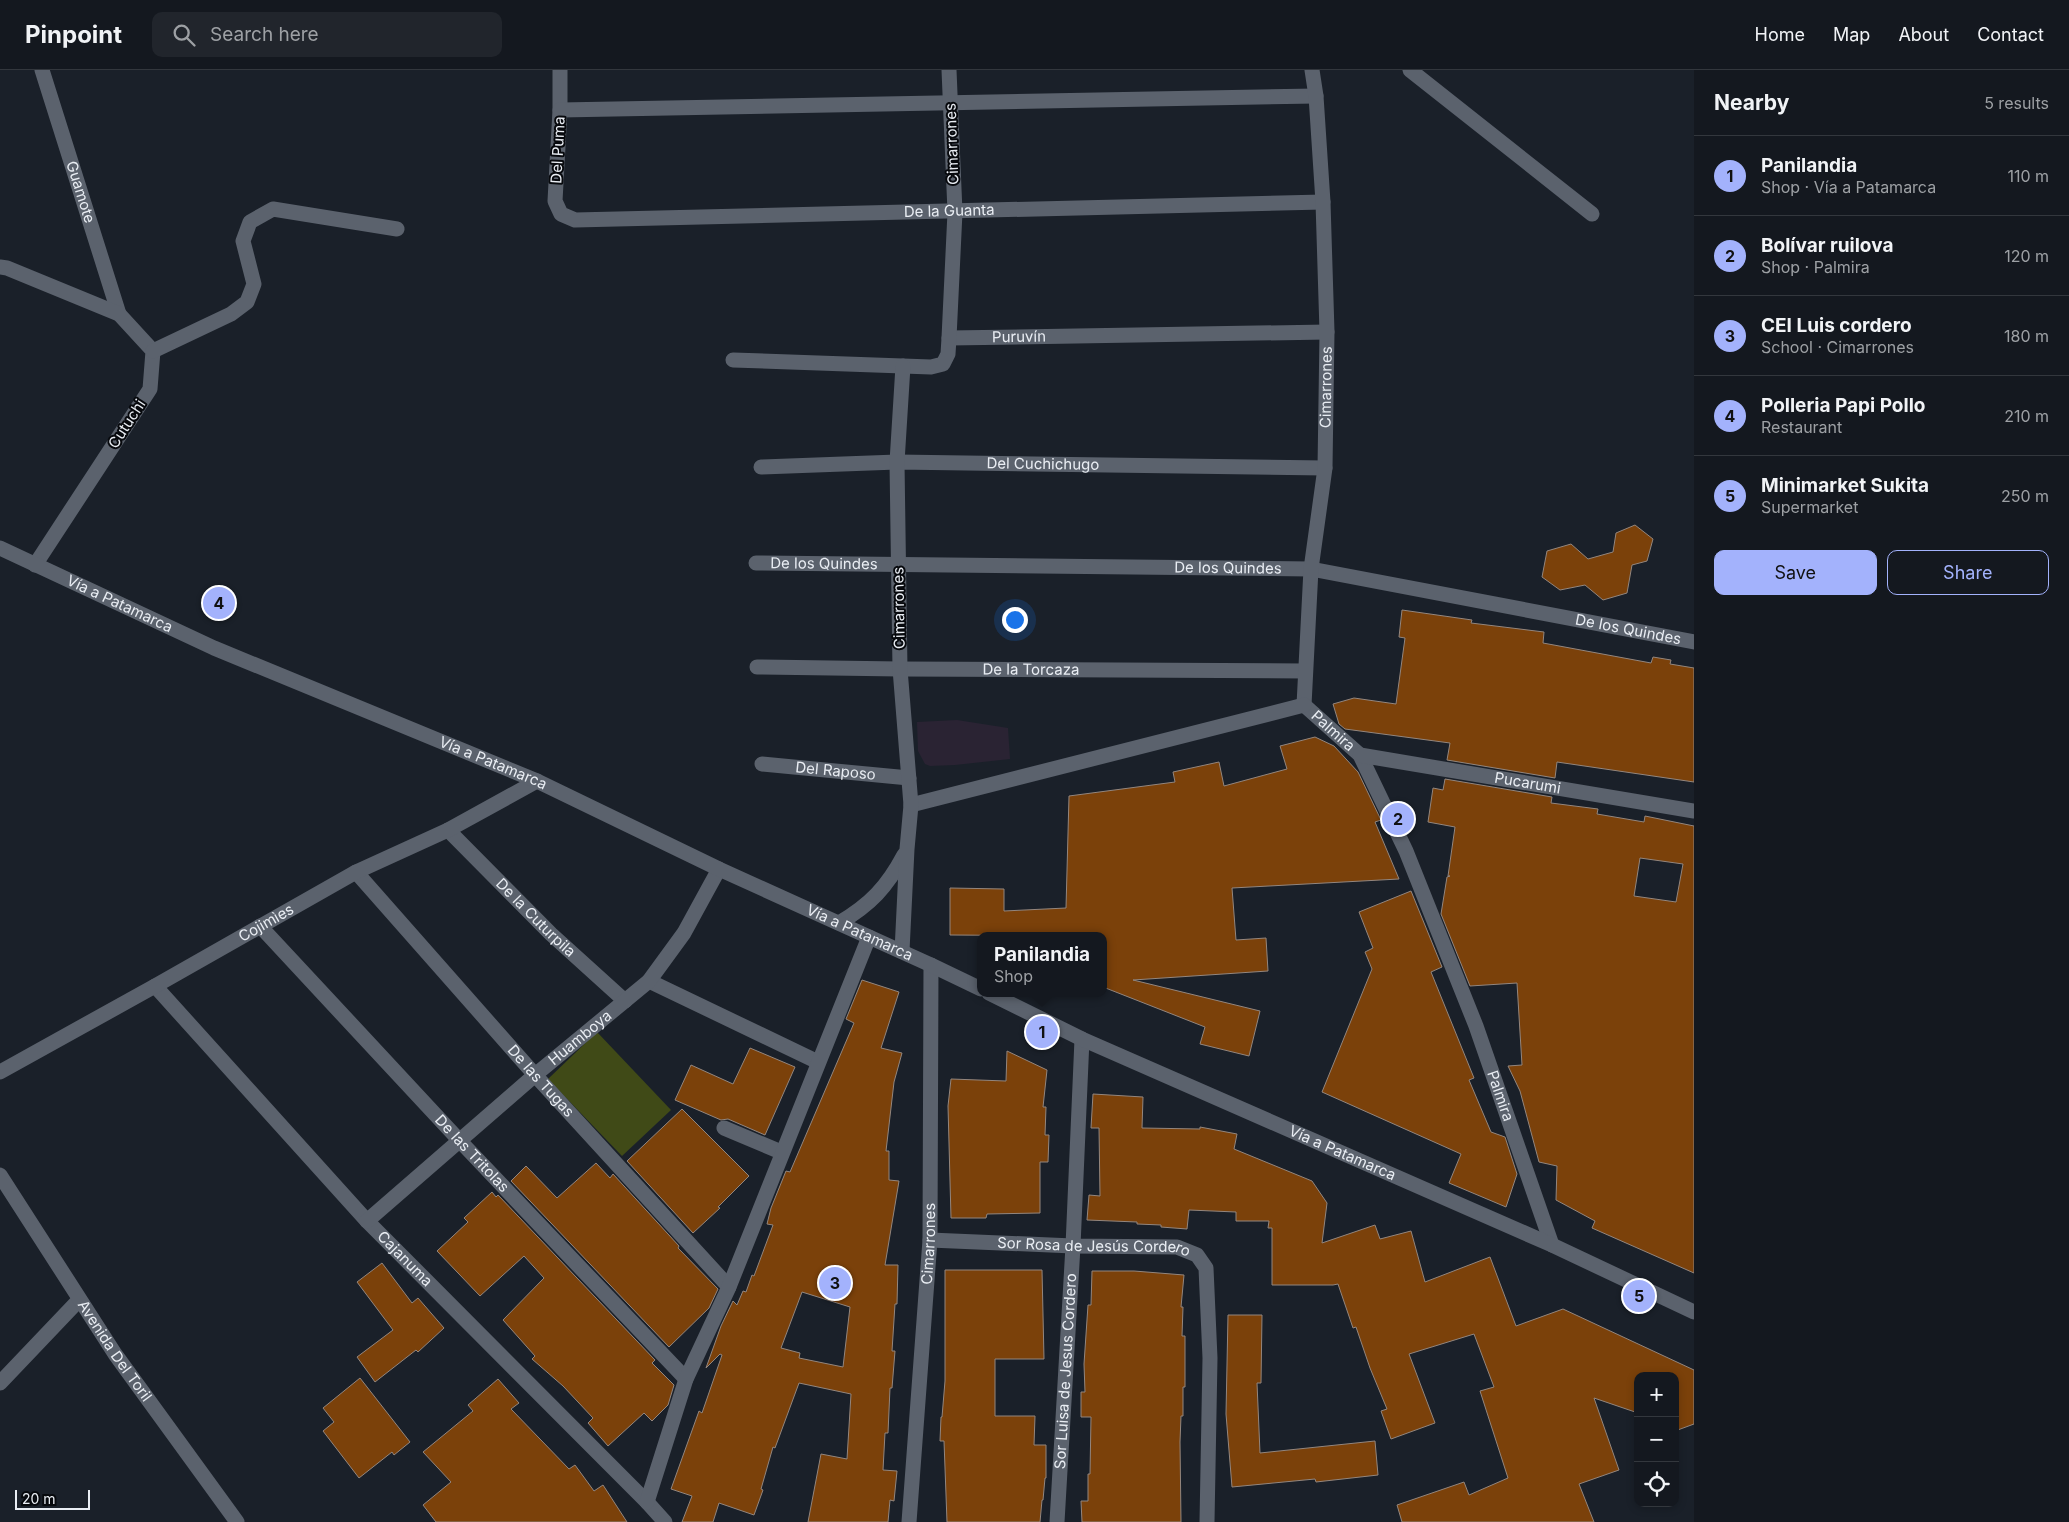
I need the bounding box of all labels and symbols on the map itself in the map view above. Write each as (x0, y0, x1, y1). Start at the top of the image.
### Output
street label: Cimarrones (941, 103, 962, 185)
street label: Del Puma (546, 116, 569, 184)
street label: Guamote (62, 158, 100, 225)
street label: De la Guanta (904, 200, 995, 221)
street label: Puruvín (992, 326, 1046, 346)
street label: Cimarrones (1316, 346, 1336, 428)
street label: Cutuchi (104, 396, 149, 452)
street label: Del Cuchichugo (986, 453, 1099, 474)
street label: De los Quindes (770, 553, 878, 573)
street label: De los Quindes (1174, 558, 1282, 578)
street label: Cimarrones (888, 567, 909, 649)
street label: Vía a Patamarca (64, 570, 176, 636)
pin: 4 (203, 584, 235, 622)
your location (1002, 607, 1028, 633)
street label: De los Quindes (1574, 610, 1683, 648)
street label: De la Torcaza (982, 659, 1079, 679)
street label: Palmira (1307, 706, 1359, 755)
street label: Vía a Patamarca (437, 732, 550, 793)
street label: Del Raposo (795, 757, 877, 784)
street label: Pucarumi (1493, 768, 1562, 798)
pin: 2 (1382, 800, 1414, 838)
street label: De la Cuturpila (492, 874, 580, 961)
street label: Cojimìes (235, 899, 297, 946)
street label: Vía a Patamarca (804, 900, 916, 965)
street label: Huamboya (544, 1006, 615, 1069)
pin: 1 (1026, 1013, 1058, 1051)
street label: De las Tugas (504, 1041, 579, 1121)
street label: Palmira (1483, 1068, 1518, 1124)
street label: De las Tritolas (431, 1110, 514, 1196)
street label: Vía a Patamarca (1286, 1121, 1399, 1184)
street label: Cimarrones (917, 1203, 939, 1285)
street label: Cajanuma (373, 1227, 437, 1290)
street label: Sor Rosa de Jesús Cordero (997, 1233, 1193, 1260)
pin: 3 (819, 1264, 851, 1302)
street label: Sor Luisa de Jesus Cordero (1050, 1273, 1080, 1470)
pin: 5 (1623, 1277, 1655, 1315)
street label: Avenida Del Toril (74, 1296, 156, 1405)
scale bar (15, 1487, 90, 1510)

